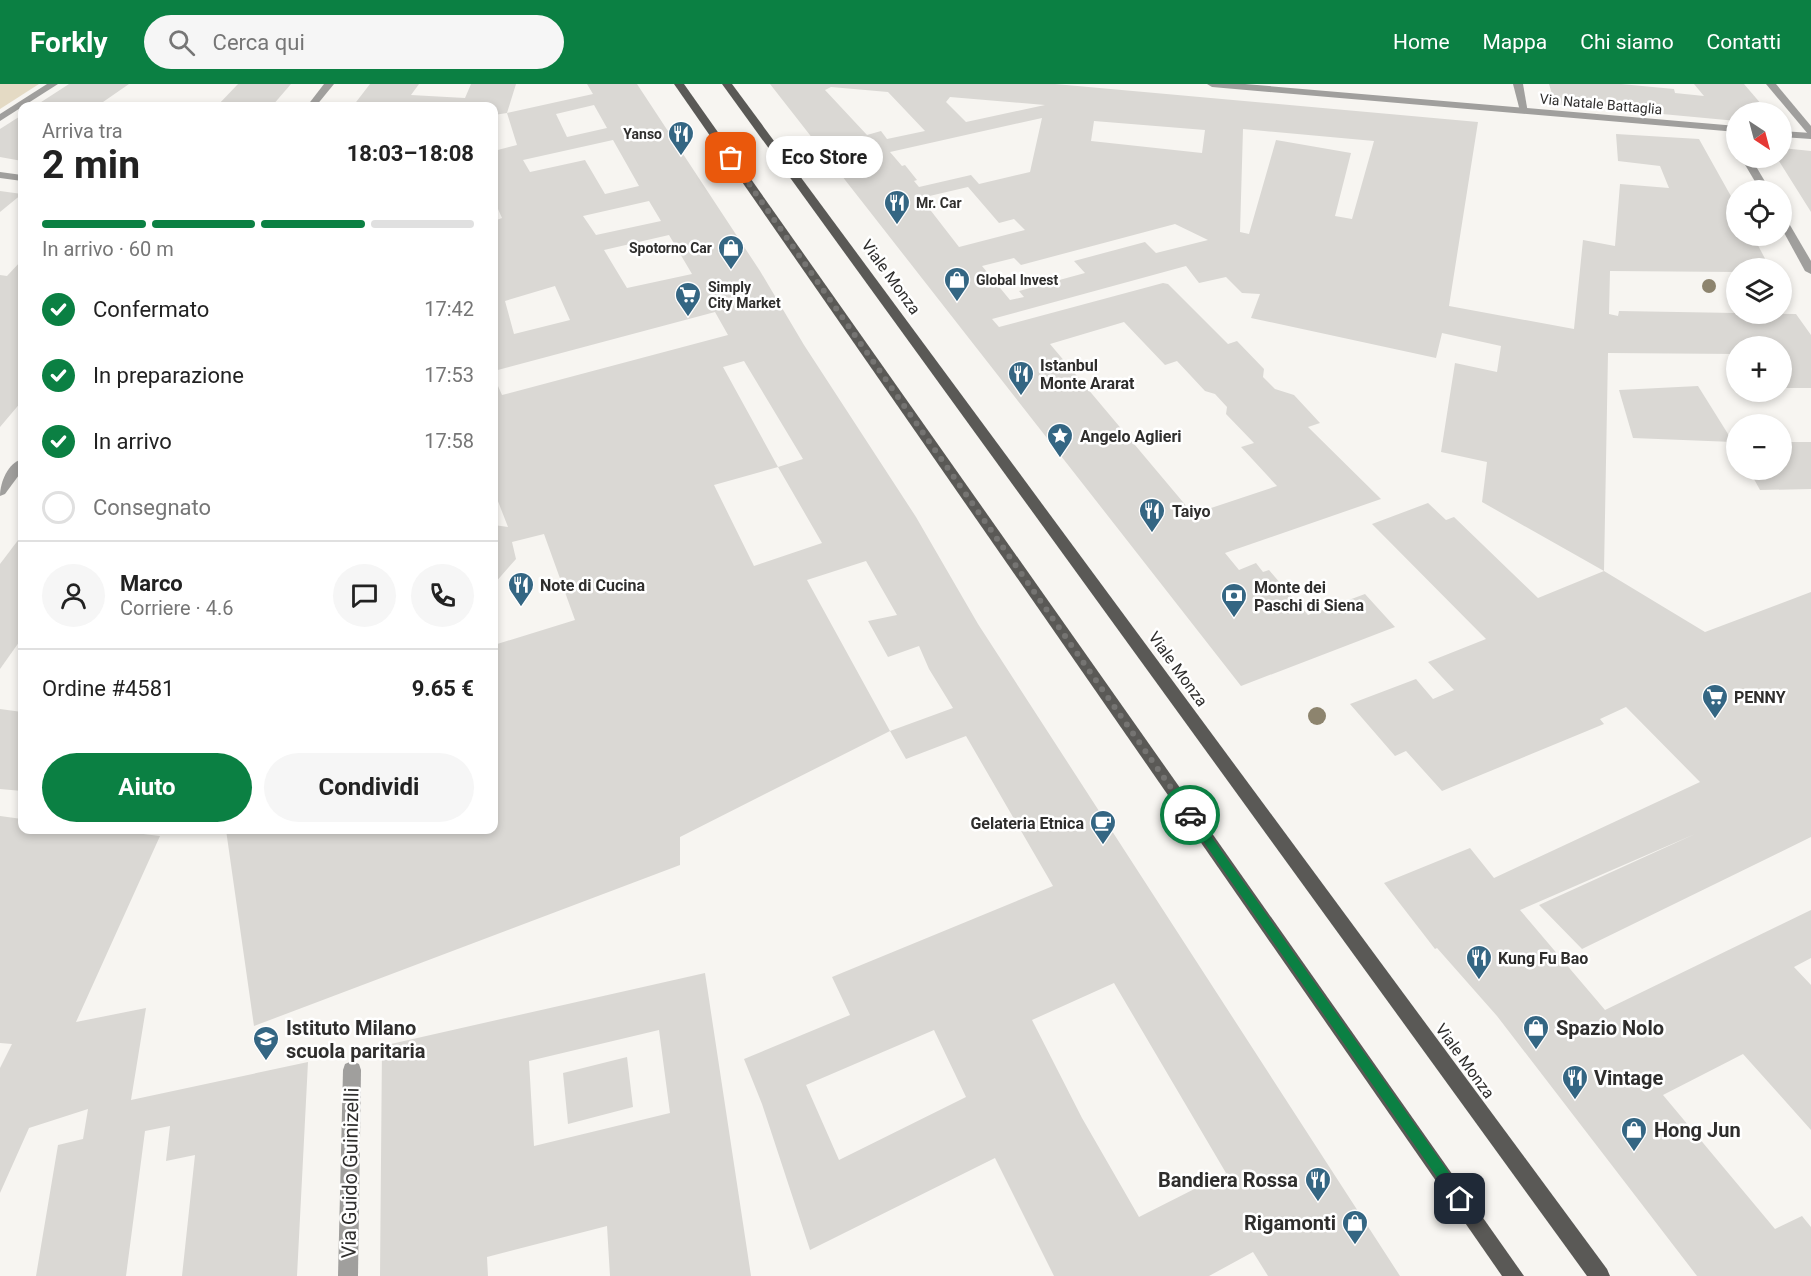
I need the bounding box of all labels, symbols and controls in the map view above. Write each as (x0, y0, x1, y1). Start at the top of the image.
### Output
search box (144, 15, 564, 69)
text: Forkly (30, 26, 108, 59)
icon: search (165, 26, 198, 59)
text: Cerca qui (213, 30, 305, 55)
text: Home (1393, 30, 1450, 54)
text: Mappa (1483, 30, 1547, 54)
text: Chi siamo (1580, 30, 1674, 54)
text: Contatti (1707, 30, 1781, 54)
street label: Via Natale Battaglia (1539, 91, 1663, 117)
north arrow (1726, 102, 1792, 168)
map controls (1726, 102, 1792, 480)
text: Arriva tra (42, 119, 123, 143)
restaurant icon: Yanso (666, 119, 696, 157)
place label: Yanso (623, 126, 662, 142)
pin (705, 132, 756, 183)
callout: Eco Store (767, 137, 884, 179)
text: 18:03–18:08 (347, 141, 474, 166)
icon: bag (714, 141, 747, 174)
text: 2 min (42, 142, 140, 188)
text: Eco Store (782, 145, 867, 169)
button: locate (1726, 180, 1792, 246)
restaurant icon: Mr. Car (882, 188, 912, 226)
place label: Mr. Car (916, 195, 962, 211)
shop icon: Spotorno Car (716, 233, 746, 271)
street label: Viale Monza (858, 236, 924, 318)
text: In arrivo · 60 m (42, 237, 174, 261)
place label: Spotorno Car (629, 240, 712, 256)
button: layers (1726, 258, 1792, 324)
shop icon: Global Invest (942, 265, 972, 303)
place label: Global Invest (976, 272, 1058, 288)
place label: Simply City Market (708, 279, 781, 311)
supermarket icon: Simply City Market (673, 280, 703, 318)
icon: check (42, 293, 75, 326)
text: Confermato (93, 297, 209, 322)
text: 17:42 (424, 297, 474, 321)
button: + (1726, 336, 1792, 402)
place label: Istanbul Monte Ararat (1040, 356, 1135, 393)
icon: check (42, 359, 75, 392)
restaurant icon: Istanbul Monte Ararat (1006, 359, 1036, 397)
text: In preparazione (93, 363, 244, 388)
text: 17:53 (424, 363, 474, 387)
button: − (1726, 414, 1792, 480)
place icon: Angelo Aglieri (1045, 421, 1075, 459)
icon: check (42, 425, 75, 458)
place label: Angelo Aglieri (1080, 427, 1182, 446)
text: In arrivo (93, 429, 172, 454)
text: 17:58 (424, 429, 474, 453)
text: Consegnato (93, 495, 211, 520)
restaurant icon: Taiyo (1137, 496, 1167, 534)
place label: Taiyo (1172, 502, 1211, 521)
button: person (42, 564, 105, 627)
button: chat (333, 564, 396, 627)
button: phone (411, 564, 474, 627)
restaurant icon: Note di Cucina (506, 570, 536, 608)
text: Marco (120, 571, 183, 596)
place label: Note di Cucina (540, 576, 646, 595)
place label: Monte dei Paschi di Siena (1254, 578, 1364, 615)
bank icon: Monte dei Paschi di Siena (1219, 581, 1249, 619)
text: Corriere · 4.6 (120, 596, 234, 620)
street label: Viale Monza (1145, 628, 1211, 710)
text: Ordine #4581 (42, 676, 174, 701)
text: 9.65 € (412, 676, 474, 701)
supermarket icon: PENNY (1700, 682, 1730, 720)
place label: PENNY (1734, 688, 1786, 707)
button: Aiuto (42, 753, 252, 822)
button: Condividi (264, 753, 474, 822)
courier (1160, 785, 1220, 845)
icon: car (1174, 799, 1207, 832)
cafe icon: Gelateria Etnica (1088, 808, 1118, 846)
place label: Gelateria Etnica (970, 814, 1084, 833)
restaurant icon: Kung Fu Bao (1464, 943, 1494, 981)
place label: Kung Fu Bao (1498, 949, 1588, 968)
shop icon: Spazio Nolo (1521, 1013, 1551, 1051)
place label: Istituto Milano scuola paritaria (286, 1016, 426, 1063)
place label: Spazio Nolo (1556, 1016, 1664, 1040)
street label: Viale Monza (1432, 1020, 1498, 1102)
school or university icon: Istituto Milano scuola paritaria (251, 1024, 281, 1062)
restaurant icon: Vintage (1560, 1063, 1590, 1101)
place label: Vintage (1594, 1066, 1663, 1090)
street label: Via Guido Guinizelli (337, 1087, 363, 1259)
shop icon: Hong Jun (1619, 1115, 1649, 1153)
place label: Hong Jun (1654, 1118, 1741, 1142)
restaurant icon: Bandiera Rossa (1303, 1165, 1333, 1203)
place label: Bandiera Rossa (1158, 1168, 1298, 1192)
pin (1434, 1173, 1485, 1224)
icon: home (1443, 1182, 1476, 1215)
shop icon: Rigamonti (1340, 1208, 1370, 1246)
place label: Rigamonti (1244, 1211, 1336, 1235)

